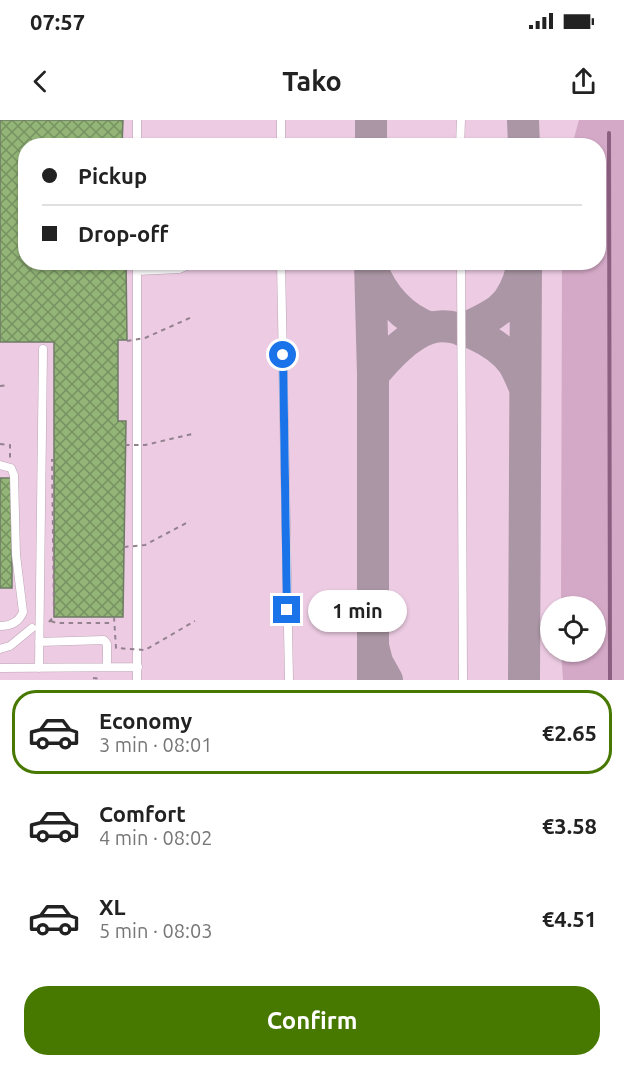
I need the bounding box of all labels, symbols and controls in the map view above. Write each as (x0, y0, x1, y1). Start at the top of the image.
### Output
text: 07:57 (30, 9, 85, 34)
icon: back (24, 65, 57, 98)
icon: share (567, 65, 600, 98)
text: Tako (282, 66, 342, 96)
text: Pickup (78, 163, 147, 188)
text: Drop-off (78, 221, 168, 246)
route start (269, 341, 296, 368)
callout: 1 min (308, 589, 407, 631)
route end (273, 596, 300, 623)
map controls (540, 596, 606, 662)
button: locate (540, 596, 606, 662)
text: 1 min (332, 599, 383, 622)
icon: car (27, 705, 81, 759)
text: Economy (99, 708, 192, 733)
text: €2.65 (542, 720, 597, 745)
text: 3 min · 08:01 (99, 733, 213, 756)
icon: car (27, 798, 81, 852)
text: Comfort (99, 801, 186, 826)
text: €3.58 (542, 813, 597, 838)
text: 4 min · 08:02 (99, 826, 213, 849)
icon: car (27, 891, 81, 945)
text: XL (99, 894, 126, 919)
text: €4.51 (542, 906, 597, 931)
text: 5 min · 08:03 (99, 919, 213, 942)
button: Confirm (24, 986, 600, 1055)

